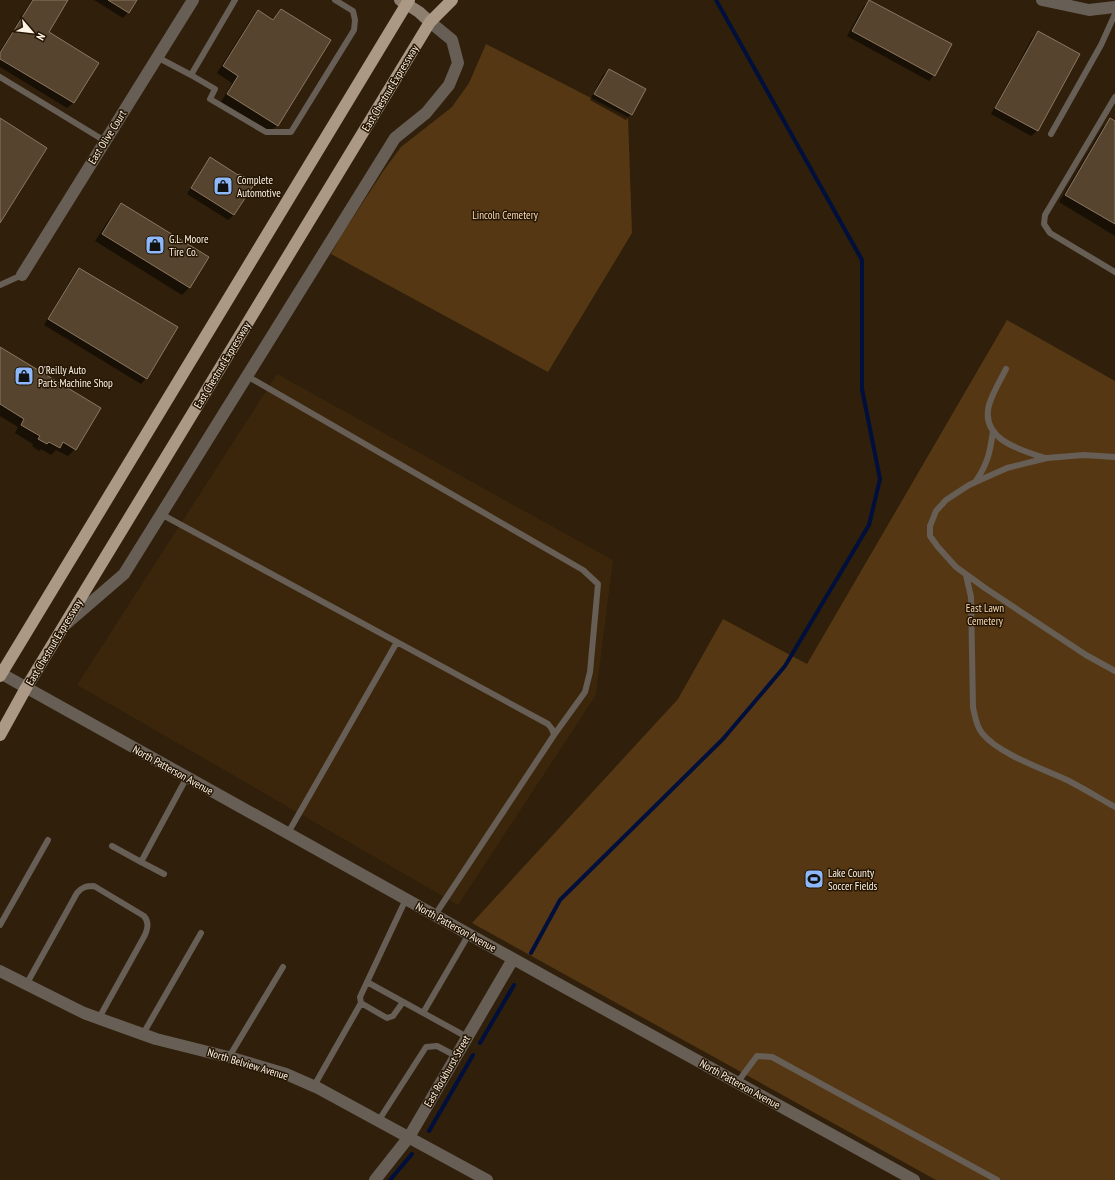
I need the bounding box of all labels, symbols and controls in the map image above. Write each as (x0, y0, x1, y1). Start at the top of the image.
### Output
north arrow (12, 12, 52, 52)
text: N (33, 31, 48, 43)
street label: East Chestnut Expressway (359, 41, 422, 134)
street label: East Olive Court (85, 107, 129, 167)
place label: Complete Automotive (237, 173, 281, 200)
shop icon: Complete Automotive (212, 175, 234, 197)
park label: Lincoln Cemetery (472, 208, 539, 222)
place label: G.L. Moore Tire Co. (169, 232, 209, 259)
shop icon: G.L. Moore Tire Co. (144, 234, 166, 256)
street label: East Chestnut Expressway (191, 318, 254, 411)
place label: O'Reilly Auto Parts Machine Shop (38, 363, 113, 390)
shop icon: O'Reilly Auto Parts Machine Shop (13, 365, 35, 387)
street label: East Chestnut Expressway (23, 595, 86, 688)
park label: East Lawn Cemetery (966, 601, 1004, 628)
street label: North Patterson Avenue (130, 742, 216, 798)
place label: Lake County Soccer Fields (828, 866, 878, 893)
sports icon: Lake County Soccer Fields (803, 868, 825, 890)
street label: North Patterson Avenue (413, 899, 499, 955)
street label: East Rockhurst Street (421, 1033, 473, 1109)
street label: North Belview Avenue (206, 1045, 290, 1083)
street label: North Patterson Avenue (697, 1056, 783, 1112)

